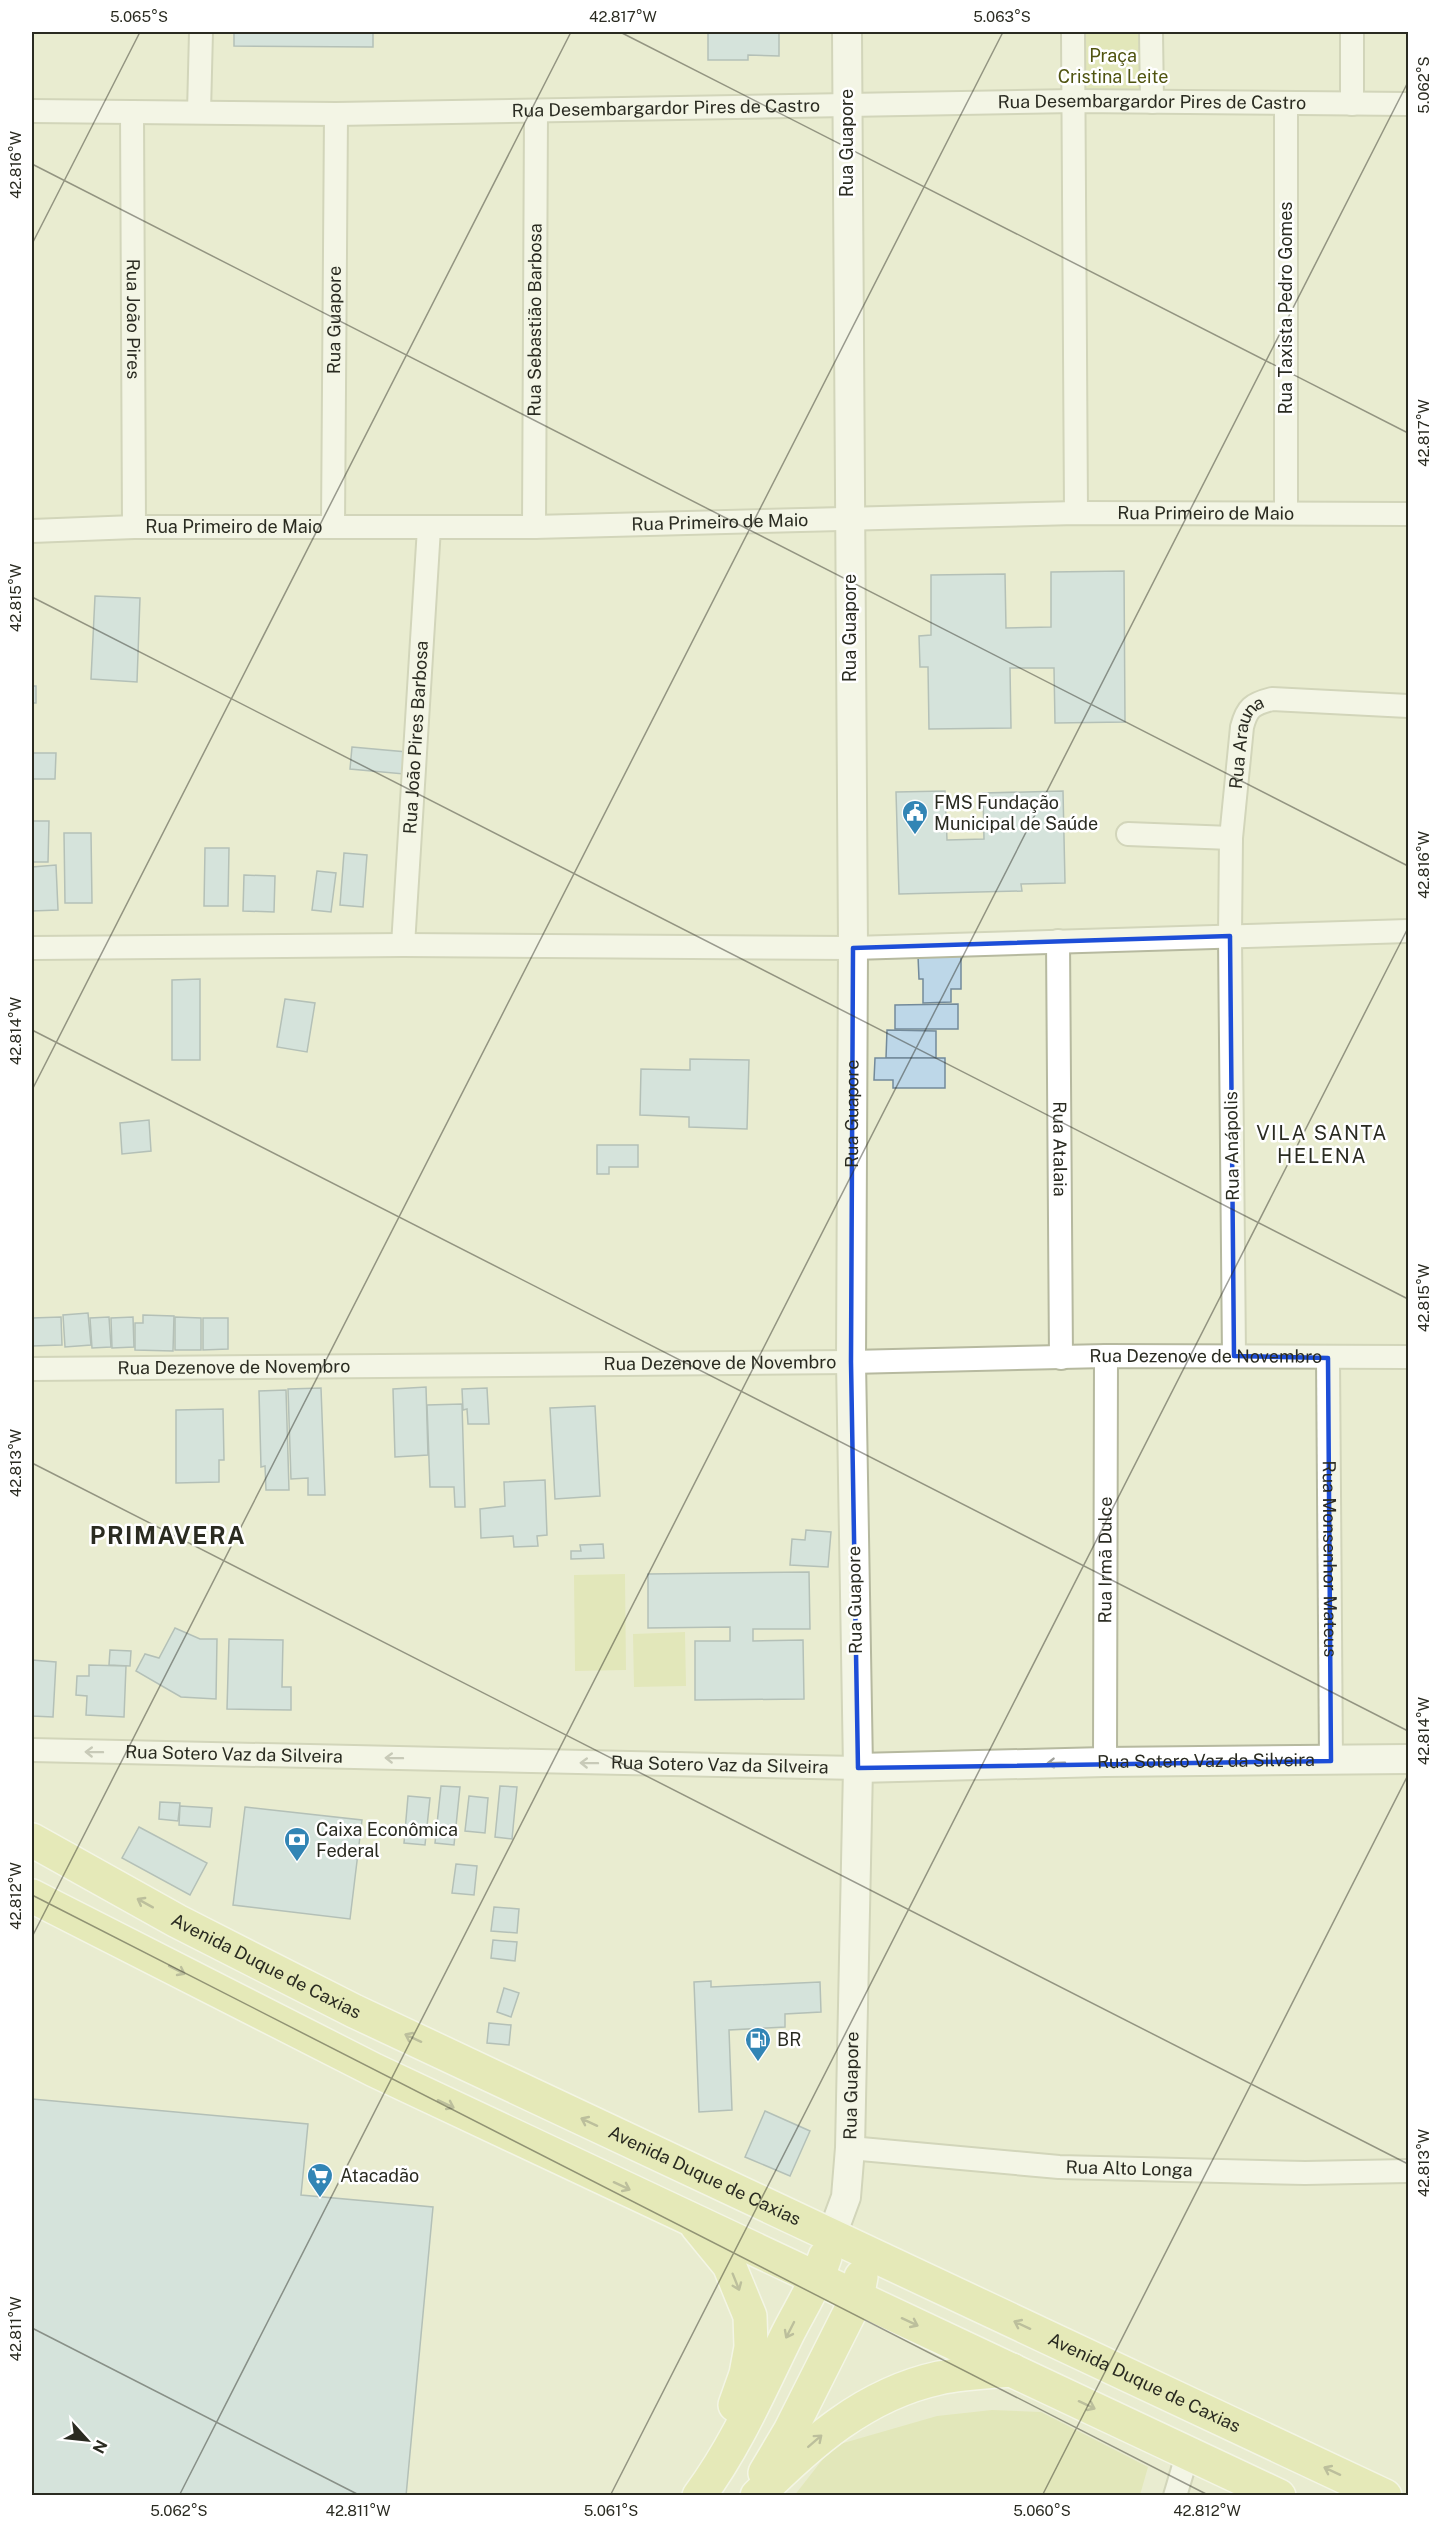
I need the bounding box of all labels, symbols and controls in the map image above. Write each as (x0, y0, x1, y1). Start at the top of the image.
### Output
text: 5.065°S (110, 8, 168, 25)
text: 42.817°W (589, 8, 657, 25)
text: 5.063°S (973, 8, 1031, 25)
park label: Praça Cristina Leite (1058, 45, 1168, 87)
text: 5.062°S (1415, 56, 1432, 114)
street label: Rua Guapore (836, 89, 857, 197)
street label: Rua Desembargardor Pires de Castro (997, 90, 1306, 113)
street label: Rua Desembargardor Pires de Castro (511, 94, 820, 121)
text: 42.816°W (7, 131, 24, 199)
street label: Rua Taxista Pedro Gomes (1275, 202, 1296, 414)
street label: Rua Sebastião Barbosa (524, 223, 545, 417)
street label: Rua João Pires (123, 259, 144, 379)
street label: Rua Guapore (323, 266, 345, 374)
text: 42.817°W (1415, 399, 1432, 467)
street label: Rua Primeiro de Maio (1117, 502, 1294, 524)
street label: Rua Primeiro de Maio (631, 509, 809, 534)
street label: Rua Primeiro de Maio (145, 516, 322, 537)
text: 42.815°W (7, 564, 24, 632)
street label: Rua Guapore (839, 574, 860, 682)
street label: Rua João Pires Barbosa (399, 640, 432, 835)
street label: Rua Arauna (1225, 691, 1267, 790)
place label: FMS Fundação Municipal de Saúde (934, 792, 1098, 834)
public building icon: FMS Fundação Municipal de Saúde (900, 798, 930, 836)
text: 42.816°W (1415, 831, 1432, 899)
text: 42.814°W (7, 997, 24, 1065)
street label: Rua Guapore (841, 1060, 862, 1168)
street label: Rua Anápolis (1220, 1091, 1243, 1201)
street label: Rua Atalaia (1049, 1101, 1071, 1197)
district label: VILA SANTA HELENA (1256, 1121, 1388, 1168)
text: 42.815°W (1415, 1264, 1432, 1332)
street label: Rua Dezenove de Novembro (1089, 1345, 1322, 1367)
street label: Rua Dezenove de Novembro (603, 1351, 836, 1374)
street label: Rua Dezenove de Novembro (117, 1355, 350, 1378)
text: 42.813°W (7, 1429, 24, 1497)
street label: Rua Monsenhor Mateus (1319, 1461, 1341, 1657)
street label: Rua Irmã Dulce (1094, 1497, 1116, 1623)
district label: PRIMAVERA (90, 1521, 246, 1549)
street label: Rua Guapore (843, 1546, 866, 1654)
text: 42.814°W (1415, 1697, 1432, 1765)
street label: Rua Sotero Vaz da Silveira (125, 1741, 343, 1767)
one-way arrow (85, 1746, 105, 1757)
street label: Rua Sotero Vaz da Silveira (1097, 1749, 1315, 1772)
one-way arrow (385, 1752, 405, 1764)
street label: Rua Sotero Vaz da Silveira (611, 1752, 829, 1777)
one-way arrow (580, 1757, 600, 1768)
one-way arrow (1047, 1757, 1067, 1769)
place label: Caixa Econômica Federal (316, 1819, 458, 1861)
bank icon: Caixa Econômica Federal (282, 1825, 312, 1863)
text: 42.812°W (7, 1862, 24, 1930)
one-way arrow (137, 1897, 154, 1909)
street label: Avenida Duque de Caxias (168, 1909, 364, 2023)
one-way arrow (168, 1965, 186, 1976)
fuel station icon: BR (743, 2025, 773, 2063)
place label: BR (777, 2029, 801, 2050)
street label: Rua Guapore (839, 2031, 862, 2140)
one-way arrow (404, 2032, 422, 2044)
one-way arrow (436, 2098, 454, 2110)
one-way arrow (580, 2116, 598, 2128)
street label: Avenida Duque de Caxias (605, 2121, 804, 2230)
text: 42.813°W (1415, 2129, 1432, 2197)
street label: Rua Alto Longa (1065, 2156, 1193, 2180)
supermarket icon: Atacadão (305, 2161, 335, 2199)
place label: Atacadão (340, 2165, 419, 2186)
one-way arrow (613, 2181, 631, 2193)
one-way arrow (731, 2272, 742, 2290)
text: 42.811°W (7, 2297, 24, 2361)
one-way arrow (901, 2317, 919, 2329)
one-way arrow (1014, 2319, 1032, 2331)
one-way arrow (784, 2321, 796, 2338)
street label: Avenida Duque de Caxias (1045, 2328, 1244, 2437)
one-way arrow (1077, 2399, 1095, 2411)
north arrow (57, 2410, 117, 2470)
one-way arrow (807, 2434, 822, 2448)
text: N (89, 2437, 111, 2456)
one-way arrow (1323, 2464, 1341, 2476)
text: 5.062°S (150, 2502, 208, 2519)
text: 42.811°W (326, 2502, 390, 2519)
text: 5.061°S (584, 2502, 638, 2519)
text: 5.060°S (1013, 2502, 1071, 2519)
text: 42.812°W (1173, 2502, 1241, 2519)

